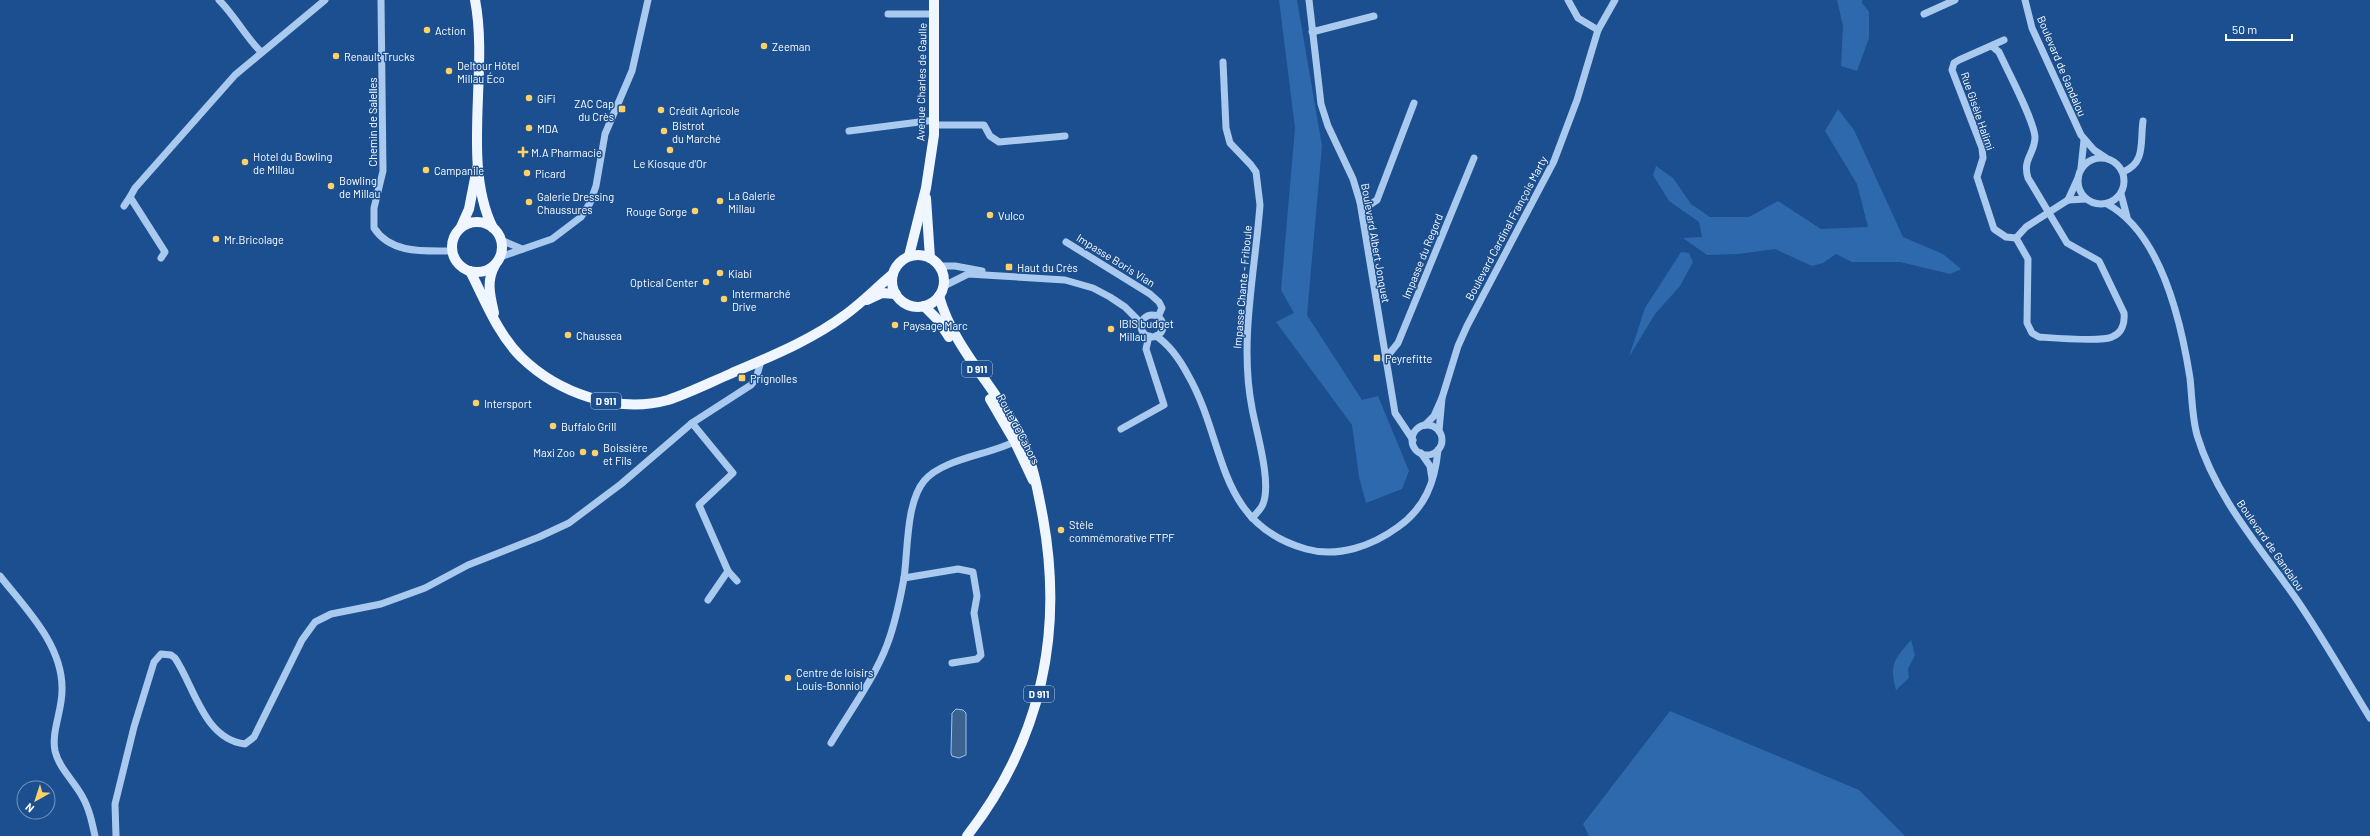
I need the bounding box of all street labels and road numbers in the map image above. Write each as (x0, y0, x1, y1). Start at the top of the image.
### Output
street label: Boulevard de Gandalou (2035, 14, 2089, 118)
street label: Avenue Charles de Gaulle (913, 23, 929, 141)
street label: Rue Gisèle Halimi (1958, 70, 1998, 152)
street label: Chemin de Salelles (366, 77, 379, 167)
street label: Boulevard Cardinal François Marty (1462, 154, 1550, 302)
street label: Boulevard Albert Jonquet (1359, 182, 1393, 304)
street label: Impasse du Regord (1399, 212, 1445, 300)
street label: Impasse Chante - Friboule (1230, 225, 1254, 349)
street label: Impasse Boris Vian (1074, 231, 1158, 289)
road number: D 911 (962, 361, 992, 377)
street label: Route de Cahors (995, 392, 1043, 466)
road number: D 911 (591, 393, 621, 409)
street label: Boulevard de Gandalou (2235, 497, 2307, 593)
road number: D 911 (1024, 686, 1054, 702)

